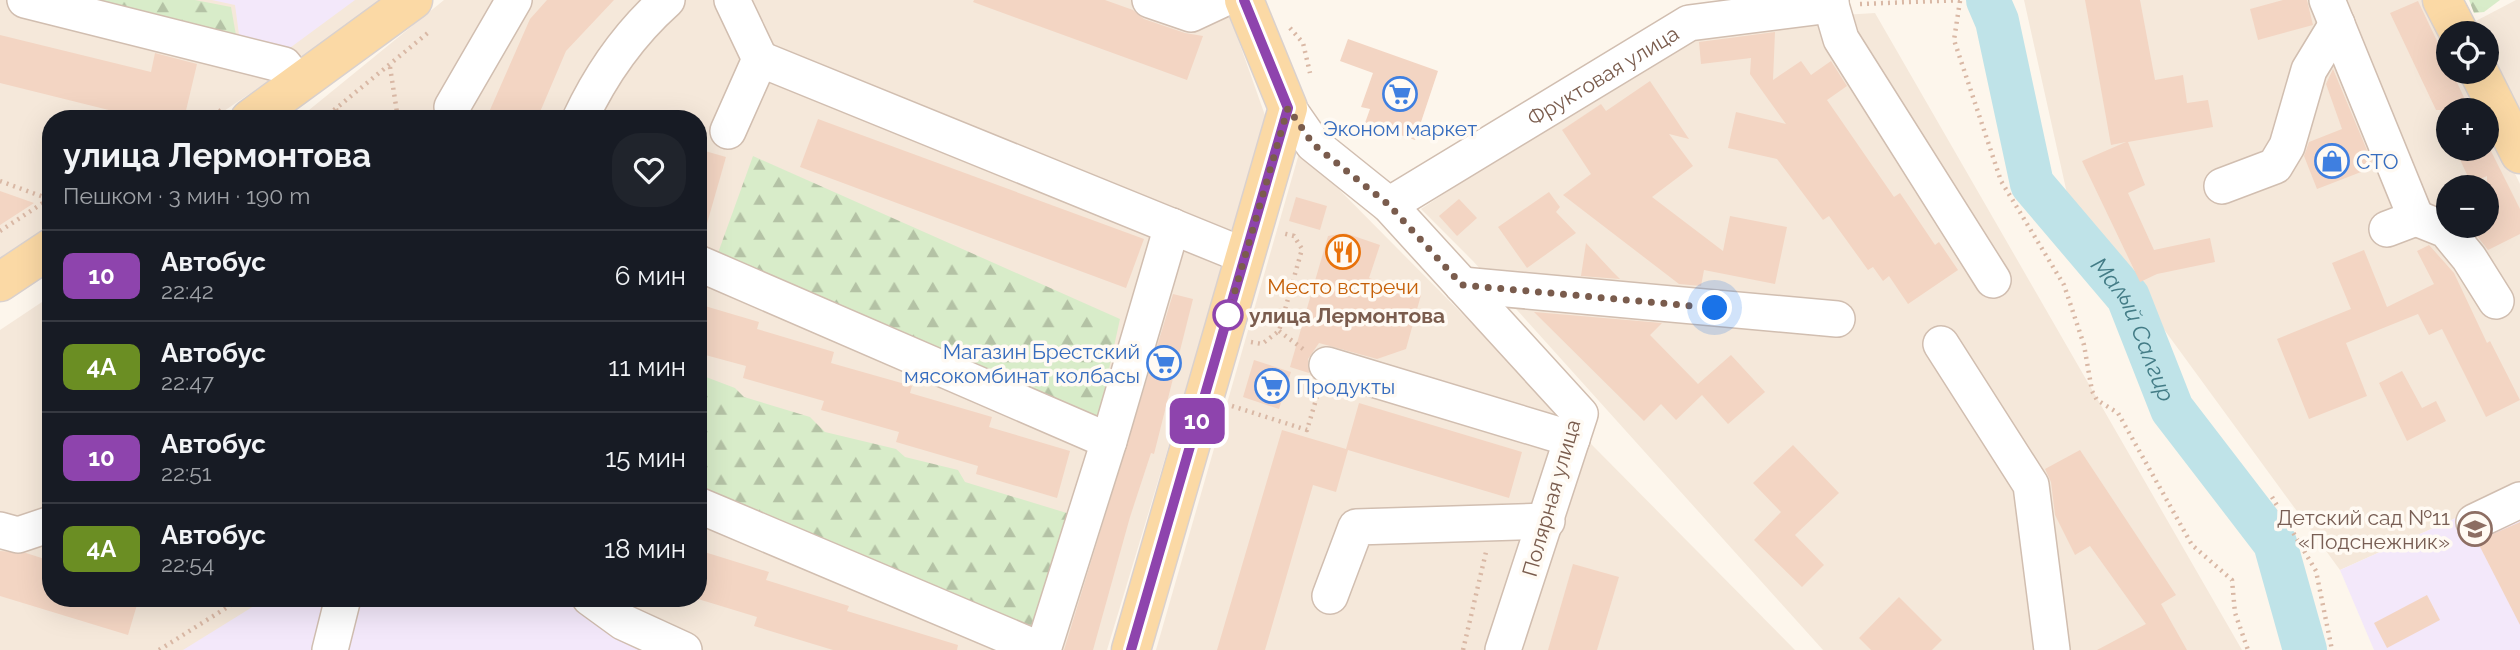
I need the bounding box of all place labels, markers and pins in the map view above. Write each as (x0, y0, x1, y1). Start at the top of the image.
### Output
supermarket icon: Эконом маркет (1381, 75, 1419, 113)
place label: Эконом маркет (1323, 116, 1477, 141)
shop icon: СТО (2313, 142, 2351, 180)
place label: СТО (2356, 149, 2398, 174)
restaurant icon: Место встречи (1324, 233, 1362, 271)
place label: Место встречи (1267, 274, 1419, 299)
marker: улица Лермонтова (1213, 300, 1243, 330)
place label: улица Лермонтова (1249, 303, 1445, 328)
place label: Магазин Брестский мясокомбинат колбасы (904, 339, 1140, 388)
supermarket icon: Магазин Брестский мясокомбинат колбасы (1145, 344, 1183, 382)
supermarket icon: Продукты (1253, 367, 1291, 405)
place label: Продукты (1296, 374, 1395, 399)
place label: Детский сад №11 «Подснежник» (2277, 505, 2450, 554)
school or university icon: Детский сад №11 «Подснежник» (2456, 510, 2494, 548)

